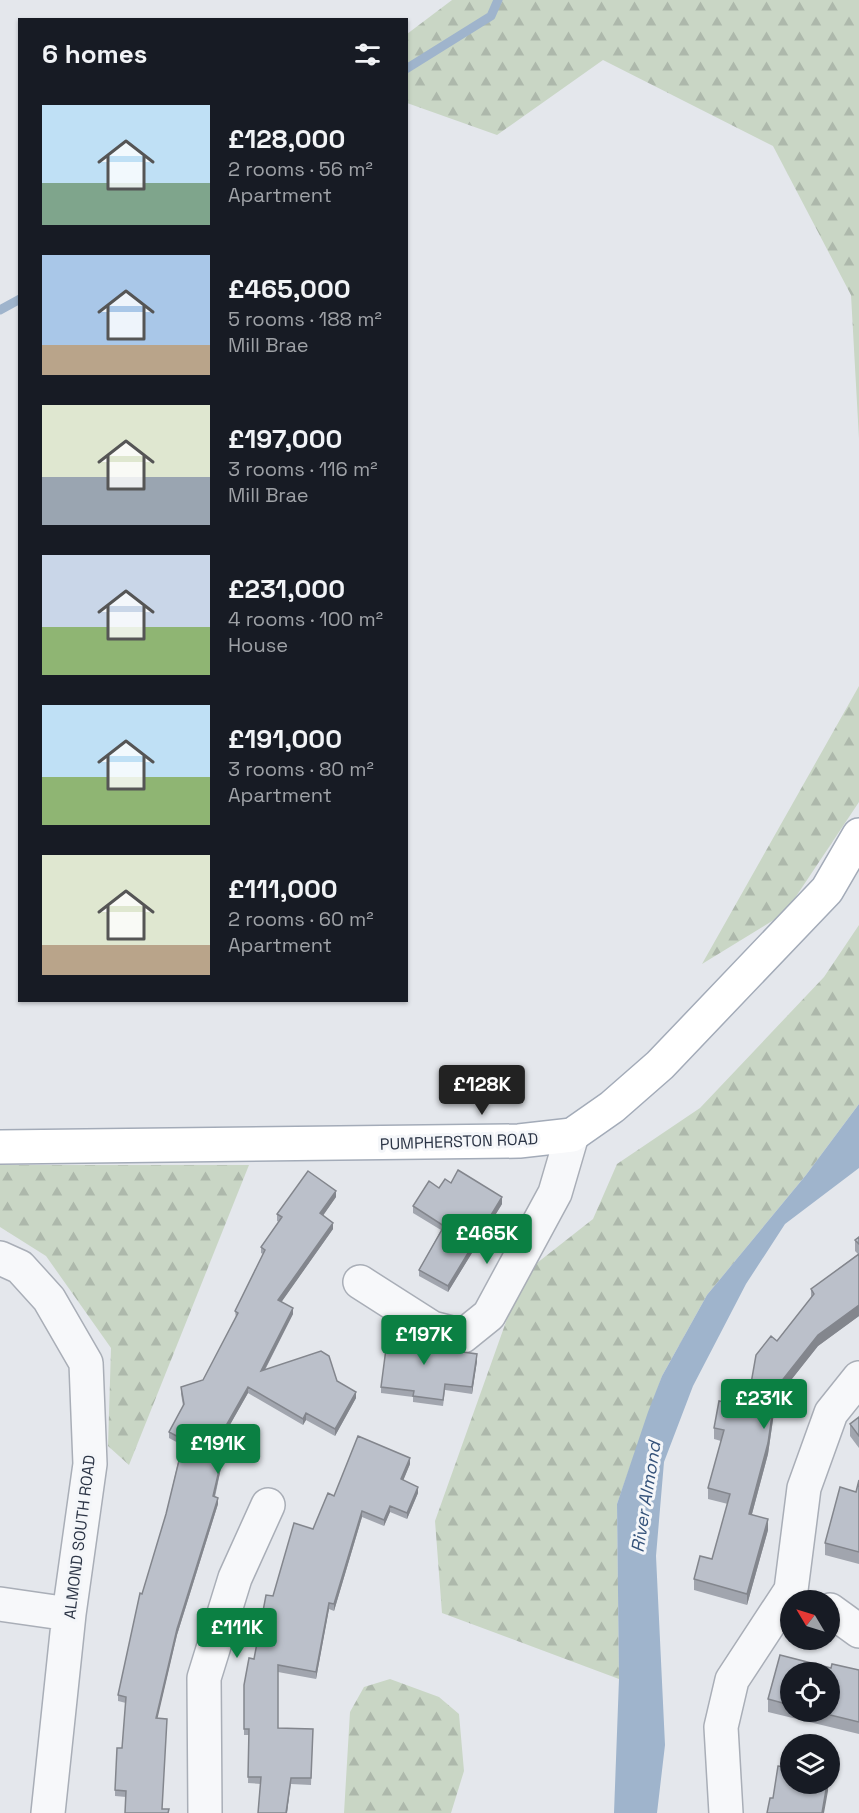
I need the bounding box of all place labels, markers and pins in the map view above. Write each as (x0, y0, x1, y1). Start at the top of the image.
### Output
pin: £128K (440, 1065, 524, 1116)
pin: £465K (445, 1214, 529, 1265)
pin: £197K (382, 1315, 466, 1366)
pin: £231K (722, 1379, 806, 1430)
pin: £191K (176, 1424, 260, 1475)
pin: £111K (195, 1608, 279, 1659)

